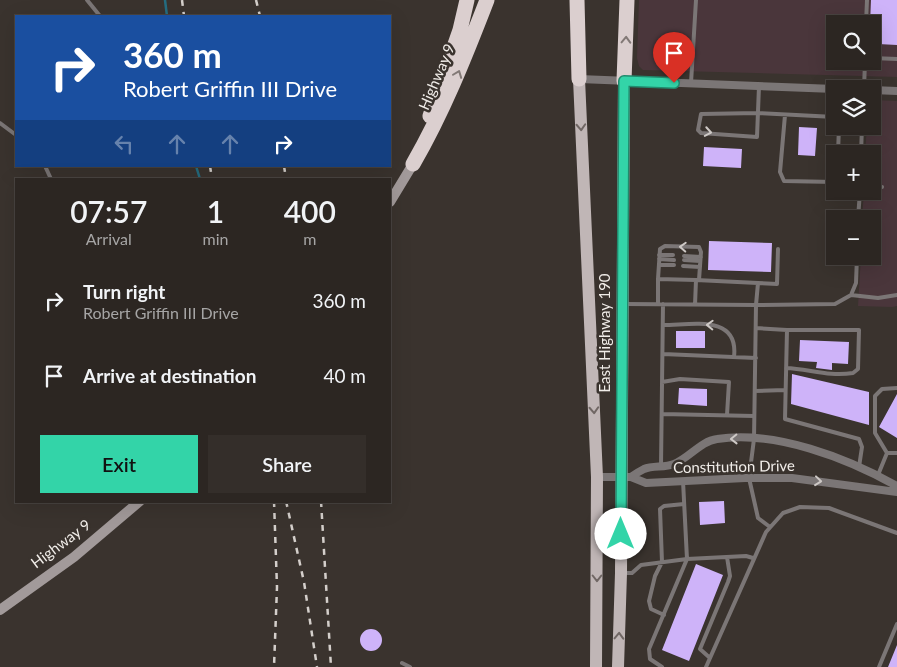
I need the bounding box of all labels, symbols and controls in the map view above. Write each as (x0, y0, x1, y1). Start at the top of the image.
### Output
map controls (826, 15, 881, 265)
button: search (826, 15, 881, 70)
pin (653, 32, 695, 83)
text: 360 m (123, 33, 222, 75)
icon: right (40, 35, 105, 100)
one-way arrow (620, 36, 631, 44)
icon: arrive (660, 39, 688, 67)
street label: Highway 9 (414, 41, 458, 112)
one-way arrow (452, 70, 462, 79)
text: Robert Griffin III Drive (123, 75, 337, 102)
button: layers (826, 80, 881, 135)
one-way arrow (576, 124, 587, 132)
one-way arrow (703, 127, 712, 137)
icon: left (110, 130, 138, 158)
icon: ahead (163, 130, 191, 158)
icon: ahead (216, 130, 244, 158)
icon: right (269, 130, 297, 158)
button: + (826, 145, 881, 200)
text: 07:57 (70, 193, 147, 229)
text: 1 (207, 193, 224, 229)
text: 400 (284, 193, 336, 229)
button: − (826, 210, 881, 265)
text: Arrival (86, 229, 132, 248)
text: min (203, 229, 228, 248)
text: m (303, 229, 316, 248)
one-way arrow (679, 241, 687, 252)
street label: East Highway 190 (595, 273, 613, 393)
text: Turn right (83, 280, 165, 303)
icon: right (40, 287, 68, 315)
text: 360 m (312, 289, 366, 312)
text: Robert Griffin III Drive (83, 303, 239, 322)
one-way arrow (706, 320, 714, 331)
icon: arrive (40, 362, 68, 390)
text: Arrive at destination (83, 364, 256, 387)
text: 40 m (323, 364, 366, 387)
one-way arrow (589, 406, 599, 414)
one-way arrow (730, 434, 738, 444)
button: Exit (40, 435, 198, 493)
button: Share (208, 435, 366, 493)
street label: Constitution Drive (673, 456, 795, 476)
one-way arrow (815, 475, 823, 486)
position arrow (594, 507, 646, 559)
street label: Highway 9 (27, 515, 94, 571)
one-way arrow (592, 575, 602, 583)
one-way arrow (614, 632, 624, 640)

